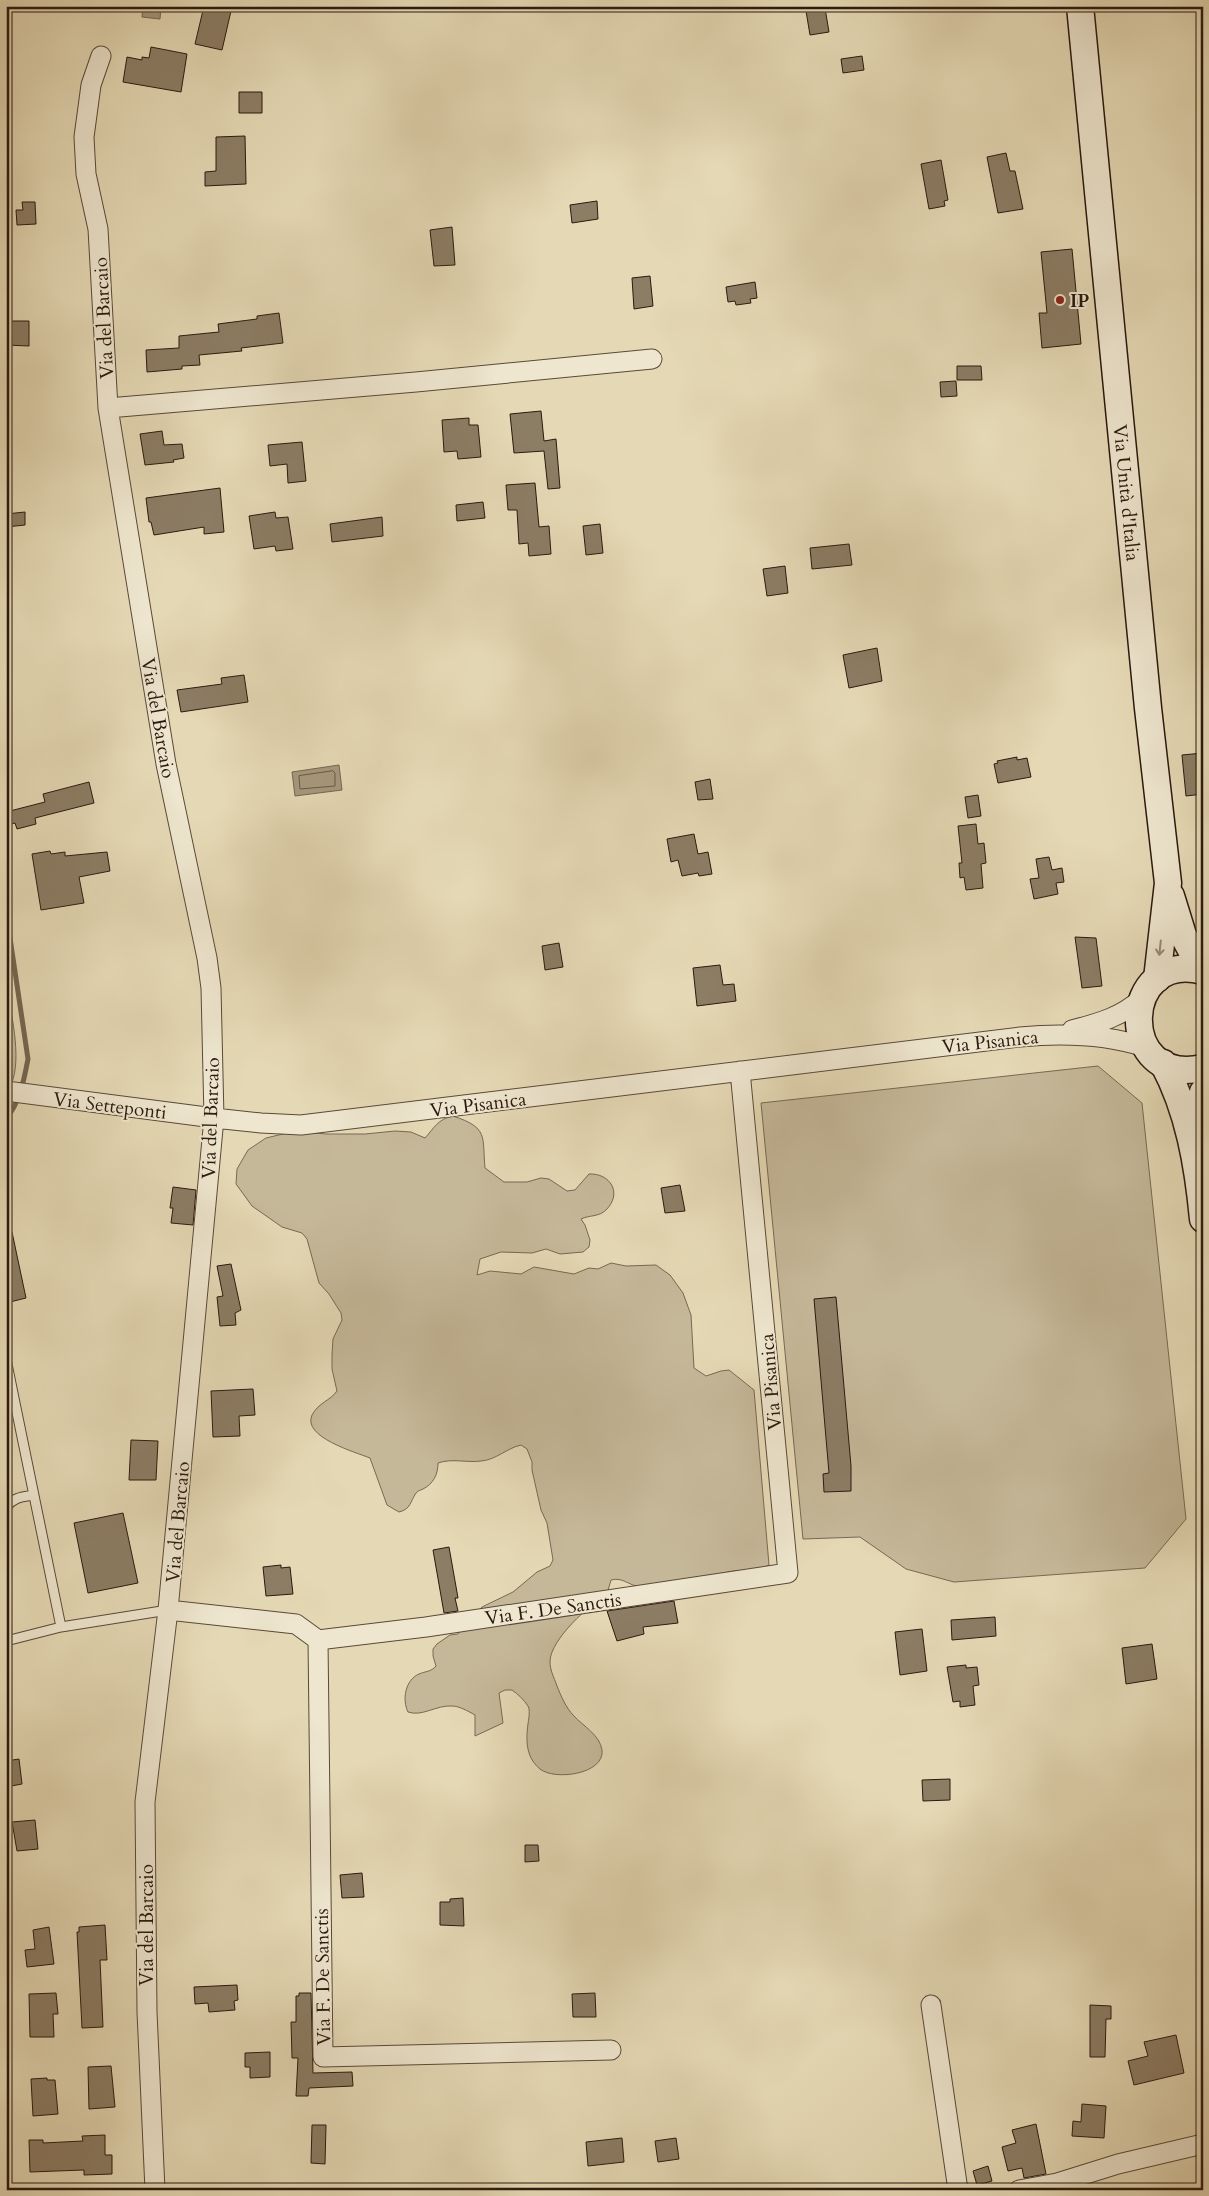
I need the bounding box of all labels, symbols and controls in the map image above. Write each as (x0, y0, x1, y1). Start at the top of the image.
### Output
street label: Via del Barcaio (88, 256, 120, 379)
place label: IP (1070, 288, 1089, 314)
marker: IP (1054, 294, 1066, 306)
street label: Via Unità d'Italia (1107, 423, 1146, 562)
street label: Via del Barcaio (135, 656, 181, 780)
one-way arrow (1156, 940, 1165, 956)
street label: Via Pisanica (941, 1024, 1040, 1060)
street label: Via del Barcaio (196, 1057, 226, 1179)
street label: Via Setteponti (52, 1086, 168, 1126)
street label: Via Pisanica (429, 1086, 528, 1124)
street label: Via Pisanica (754, 1333, 788, 1431)
street label: Via del Barcaio (160, 1460, 196, 1584)
street label: Via F. De Sanctis (483, 1587, 623, 1631)
street label: Via del Barcaio (134, 1864, 160, 1986)
street label: Via F. De Sanctis (309, 1908, 337, 2046)

